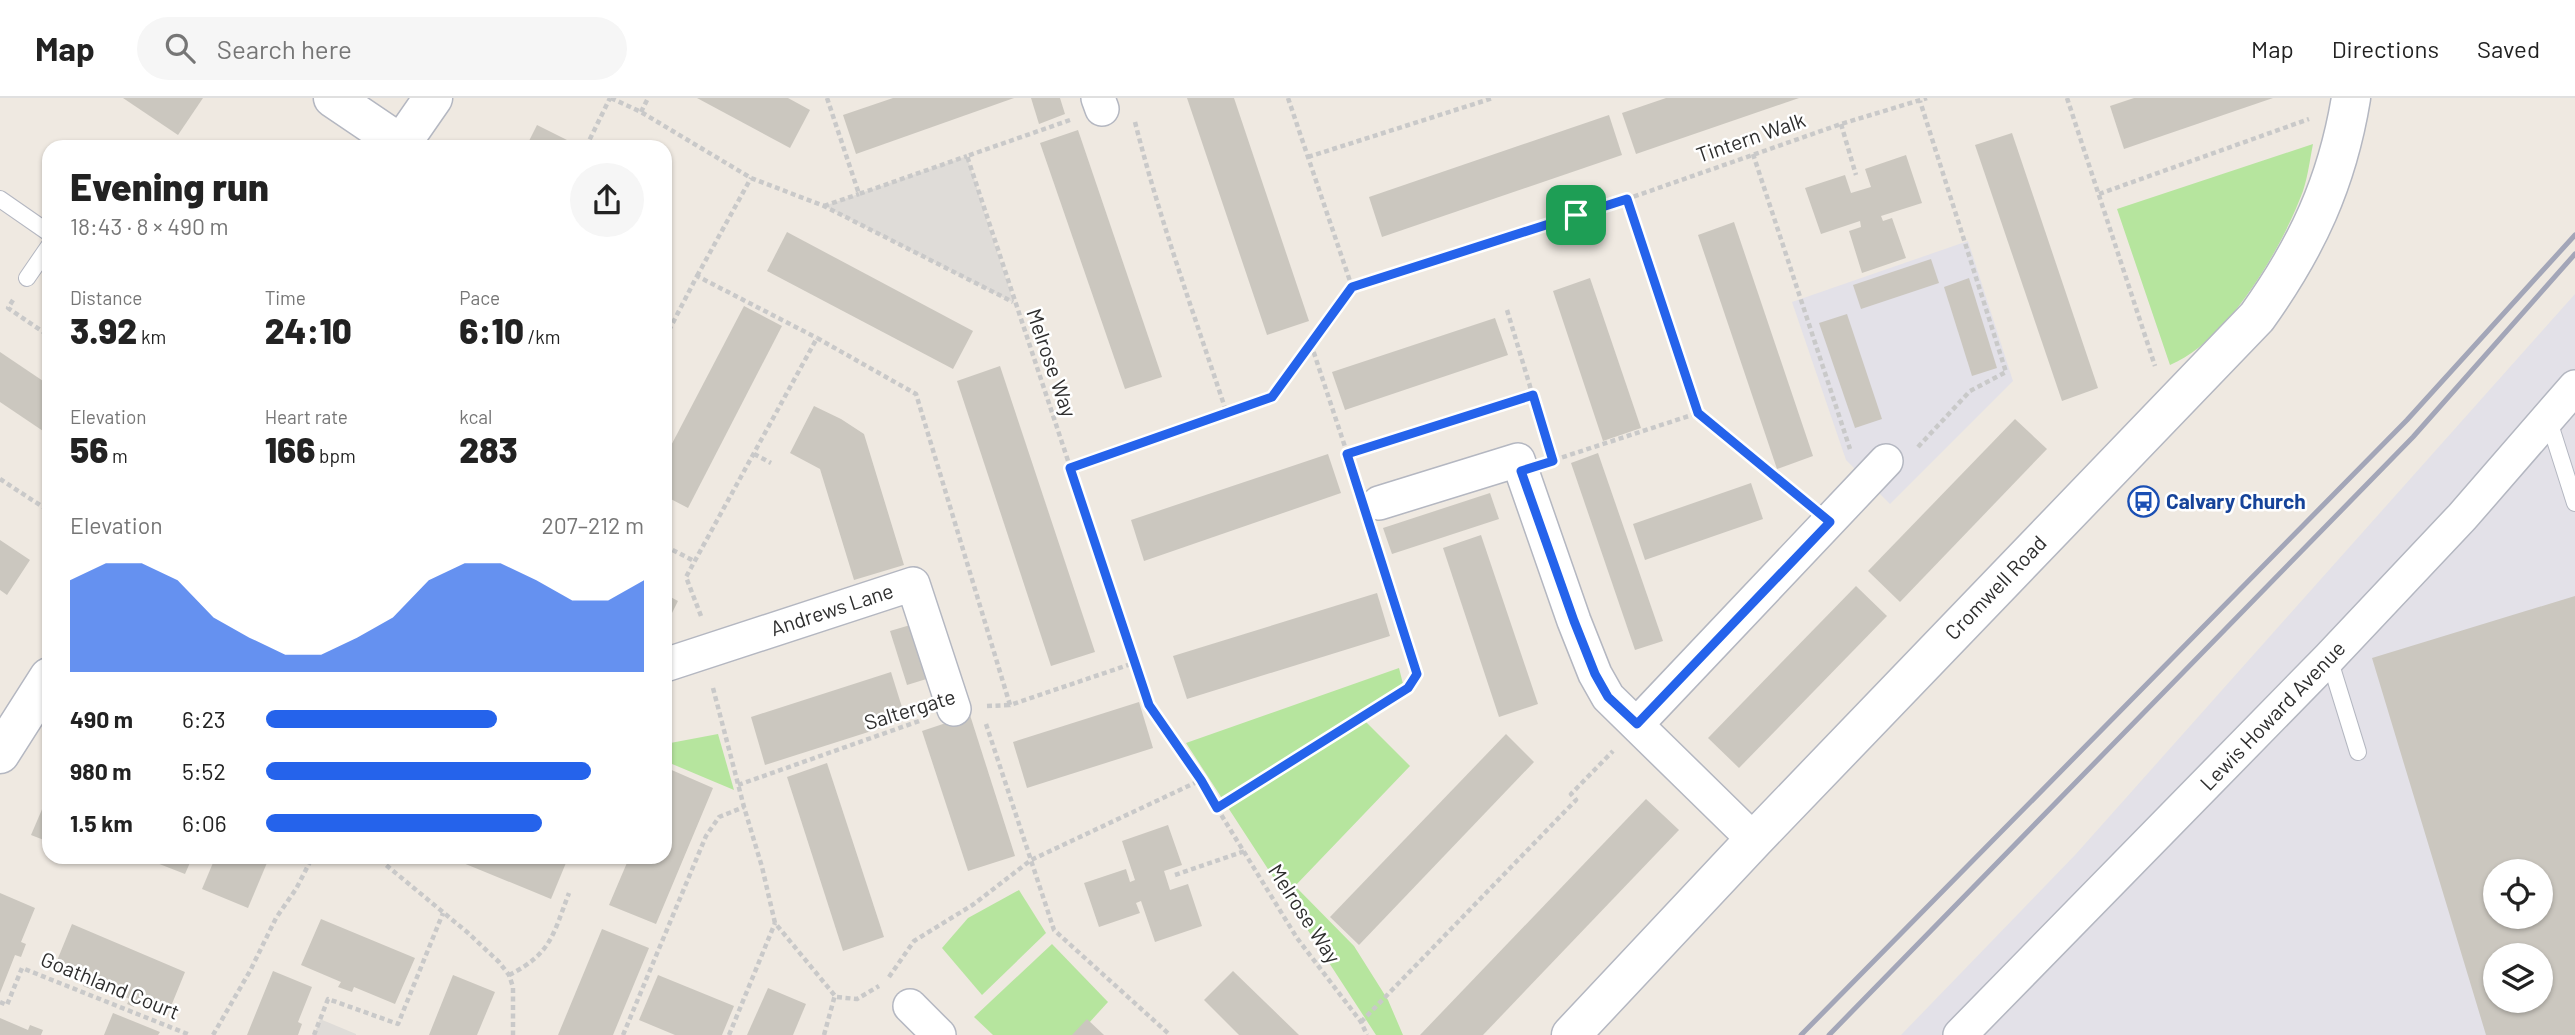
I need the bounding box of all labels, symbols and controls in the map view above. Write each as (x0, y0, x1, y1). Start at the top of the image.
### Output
search box (137, 17, 627, 80)
text: Map (35, 28, 95, 68)
icon: search (161, 29, 199, 67)
text: Search here (217, 33, 352, 64)
text: Map (2251, 34, 2294, 63)
text: Directions (2332, 34, 2439, 63)
text: Saved (2477, 34, 2540, 63)
street label: Tintern Walk (1693, 106, 1808, 167)
text: Evening run (70, 163, 269, 209)
button: share (570, 163, 644, 237)
pin (1546, 185, 1606, 245)
icon: arrive (1557, 196, 1595, 234)
text: 18:43 · 8 × 490 m (70, 212, 229, 240)
text: Distance (70, 286, 142, 309)
text: Time (265, 286, 306, 309)
text: Pace (459, 286, 500, 309)
street label: Melrose Way (1022, 305, 1083, 420)
text: 3.92 (70, 309, 137, 351)
text: 24:10 (265, 309, 352, 351)
text: 6:10 (459, 309, 524, 351)
text: km (137, 325, 166, 348)
text: /km (524, 325, 561, 348)
text: Elevation (70, 405, 147, 428)
text: Heart rate (265, 405, 348, 428)
text: kcal (459, 405, 492, 428)
text: 56 (70, 428, 108, 470)
text: 166 (265, 428, 315, 470)
text: 283 (459, 428, 518, 470)
text: m (108, 444, 128, 467)
text: bpm (315, 444, 356, 467)
bus stop icon: Calvary Church (2126, 485, 2160, 519)
place label: Calvary Church (2166, 488, 2306, 513)
text: Elevation (70, 511, 163, 539)
text: 207–212 m (541, 511, 644, 539)
street label: Cromwell Road (1939, 530, 2051, 644)
street label: Andrews Lane (767, 577, 896, 640)
street label: Lewis Howard Avenue (2194, 635, 2350, 795)
street label: Saltergate (861, 683, 958, 734)
text: 490 m (70, 705, 133, 733)
text: 6:23 (182, 705, 226, 733)
text: 980 m (70, 757, 132, 785)
text: 5:52 (182, 757, 226, 785)
text: 1.5 km (70, 809, 133, 837)
text: 6:06 (182, 809, 226, 837)
street label: Melrose Way (1264, 859, 1347, 968)
map controls (2483, 859, 2553, 1013)
button: locate (2483, 859, 2553, 929)
button: layers (2483, 943, 2553, 1013)
street label: Goathland Court (38, 945, 184, 1024)

